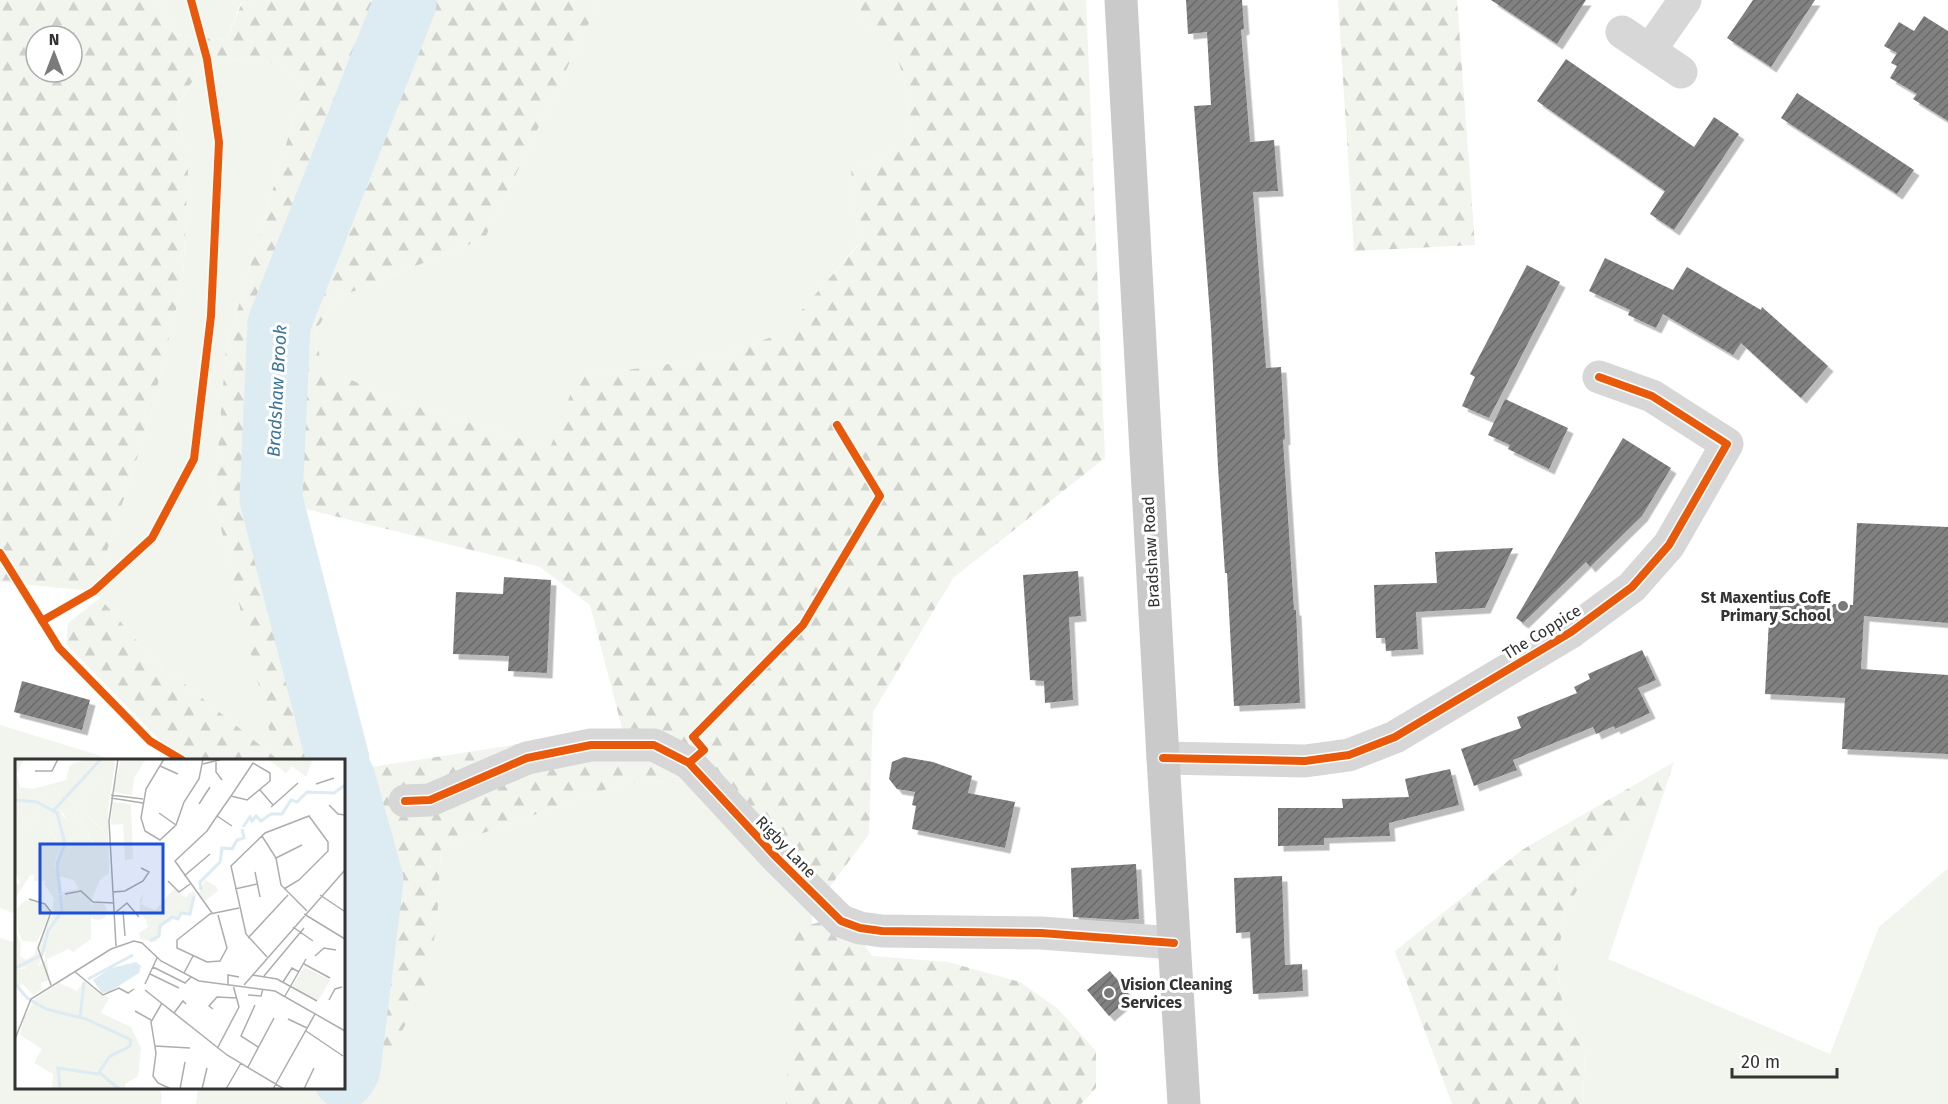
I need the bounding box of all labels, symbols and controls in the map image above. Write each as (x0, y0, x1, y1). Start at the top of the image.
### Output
north arrow (24, 24, 84, 84)
text: N (49, 30, 59, 49)
water label: Bradshaw Brook (263, 324, 291, 458)
street label: Bradshaw Road (1139, 496, 1163, 608)
place label: St Maxentius CofE Primary School (1701, 588, 1831, 625)
marker: St Maxentius CofE Primary School (1836, 599, 1850, 613)
street label: The Coppice (1500, 601, 1584, 663)
inset map (15, 759, 345, 1089)
street label: Rigby Lane (752, 812, 820, 882)
place label: Vision Cleaning Services (1120, 975, 1232, 1012)
marker: Vision Cleaning Services (1102, 986, 1116, 1000)
scale bar (1732, 1041, 1837, 1079)
text: 20 m (1741, 1051, 1780, 1073)

